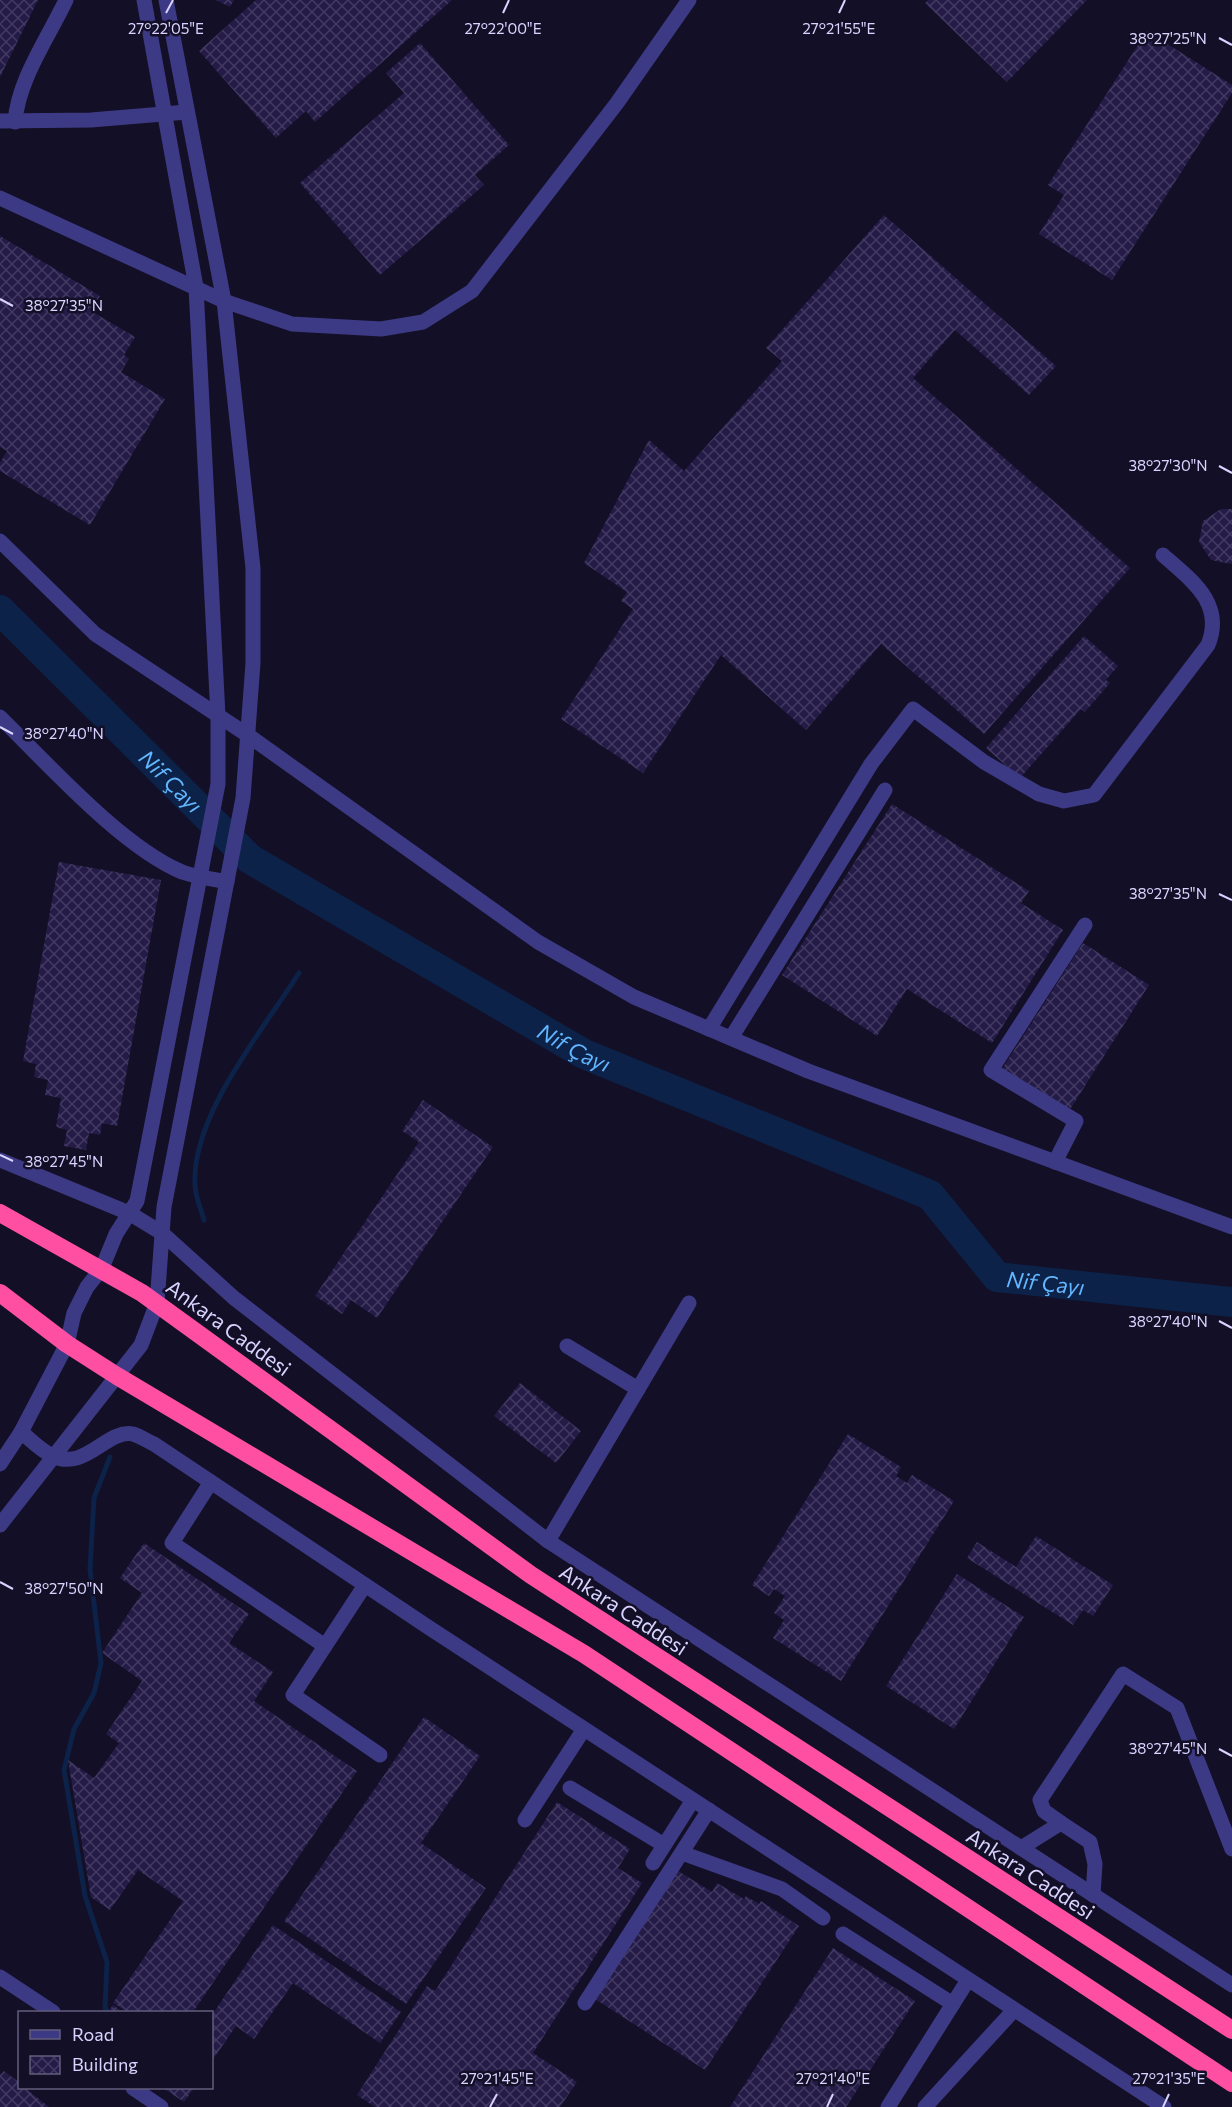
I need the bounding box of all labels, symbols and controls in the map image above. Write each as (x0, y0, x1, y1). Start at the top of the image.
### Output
text: 27°22'05"E (128, 19, 204, 37)
text: 27°22'00"E (464, 19, 542, 37)
text: 27°21'55"E (803, 19, 876, 37)
text: 38°27'25"N (1129, 29, 1207, 47)
text: 38°27'35"N (25, 296, 103, 314)
text: 38°27'30"N (1128, 456, 1208, 474)
text: 38°27'40"N (24, 724, 104, 742)
water label: Nif Çayı (134, 744, 209, 818)
text: 38°27'35"N (1129, 884, 1207, 902)
water label: Nif Çayı (533, 1017, 615, 1077)
text: 38°27'45"N (25, 1152, 103, 1170)
water label: Nif Çayı (1005, 1265, 1086, 1300)
street label: Ankara Caddesi (162, 1273, 296, 1381)
text: 38°27'40"N (1128, 1312, 1208, 1330)
street label: Ankara Caddesi (555, 1558, 693, 1660)
text: 38°27'50"N (24, 1579, 104, 1597)
text: 38°27'45"N (1129, 1739, 1207, 1757)
street label: Ankara Caddesi (962, 1822, 1100, 1924)
legend (18, 2011, 213, 2089)
text: Road (72, 2023, 114, 2045)
text: Building (72, 2053, 138, 2075)
text: 27°21'45"E (460, 2069, 534, 2087)
text: 27°21'40"E (796, 2069, 870, 2087)
text: 27°21'35"E (1133, 2069, 1205, 2087)

